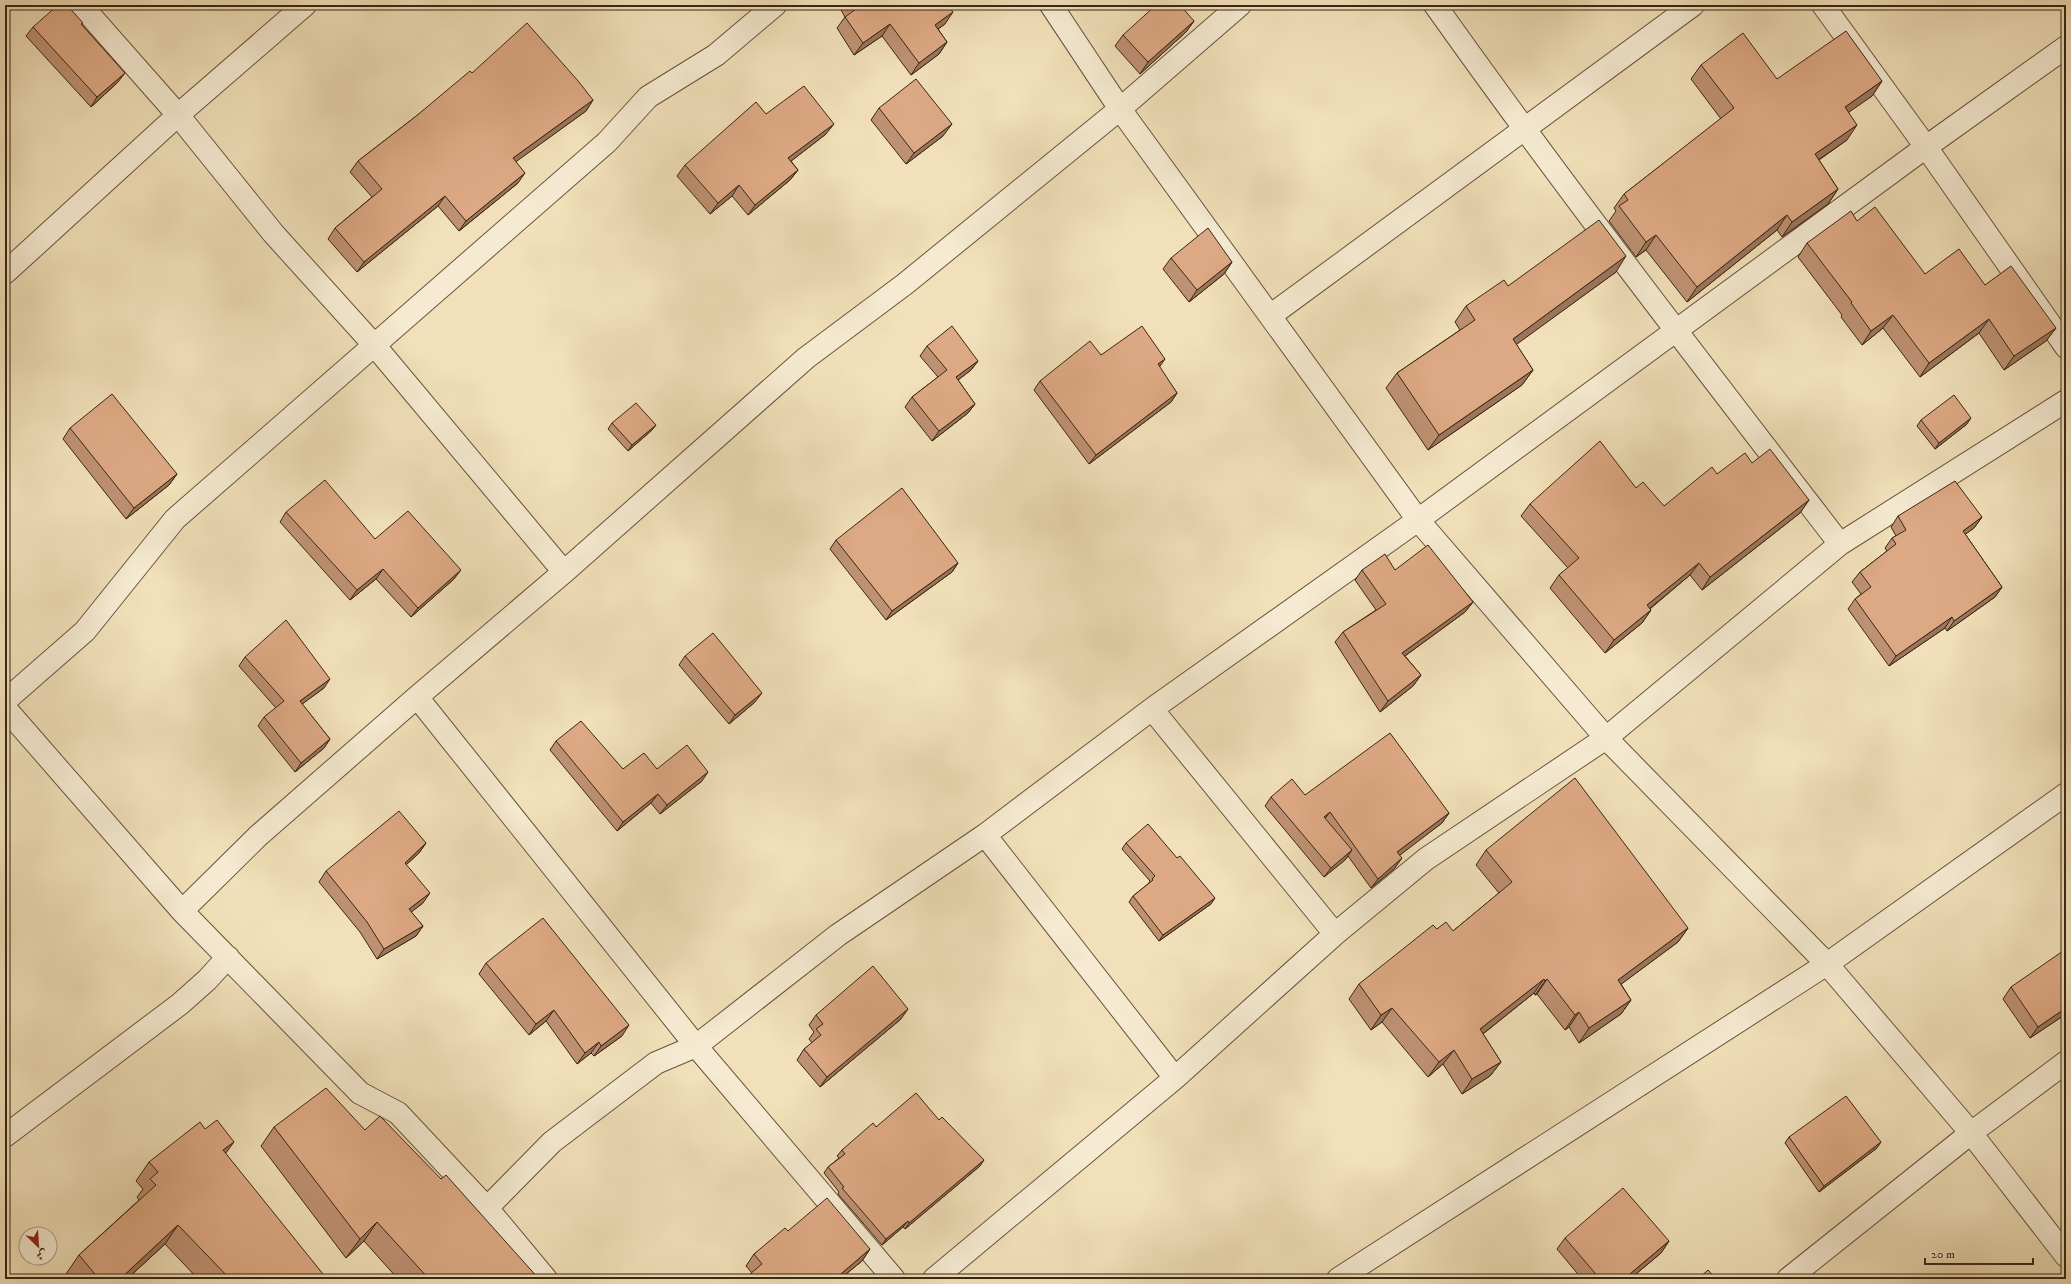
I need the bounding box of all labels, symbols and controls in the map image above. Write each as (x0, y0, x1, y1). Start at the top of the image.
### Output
north arrow (18, 1226, 58, 1266)
scale bar (1925, 1240, 2033, 1266)
text: ش (34, 1246, 50, 1263)
text: 20 m (1931, 1247, 1955, 1262)

